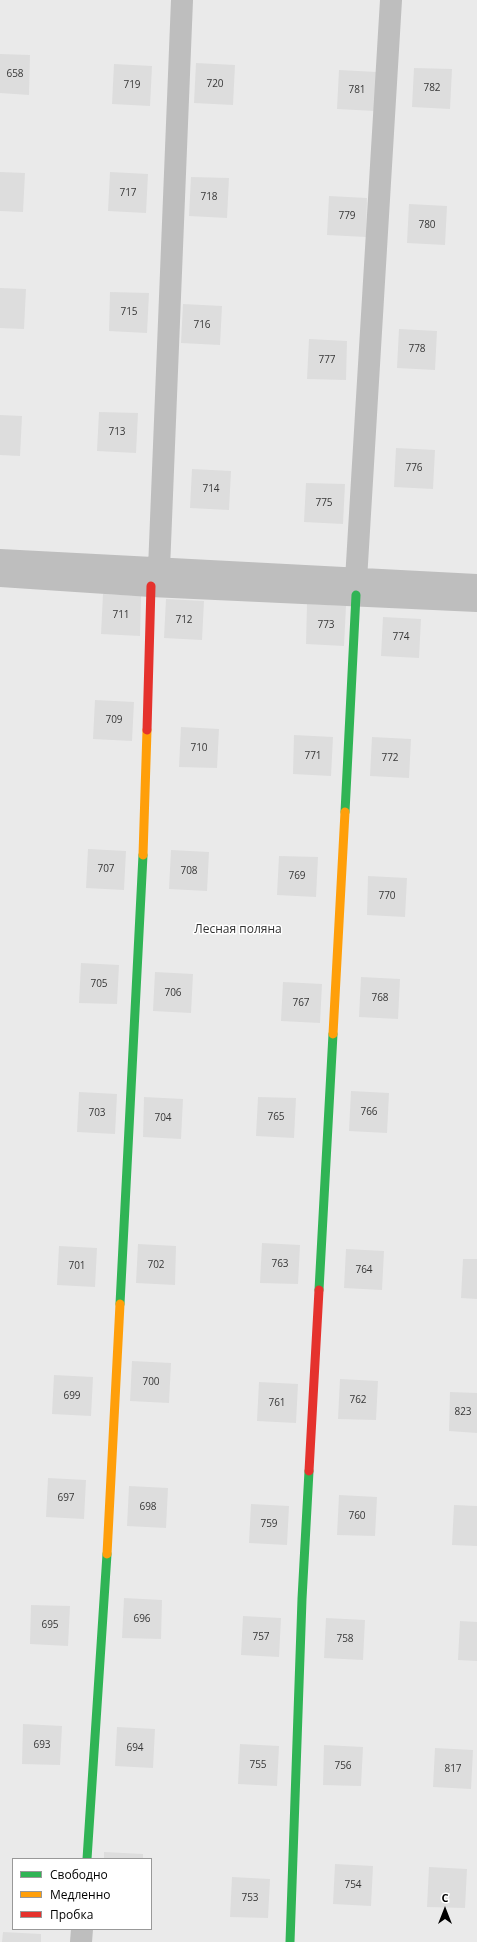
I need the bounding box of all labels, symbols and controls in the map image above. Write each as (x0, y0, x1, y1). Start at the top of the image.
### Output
house number: 658 (6, 68, 24, 80)
house number: 720 (206, 78, 224, 90)
house number: 719 (123, 79, 141, 91)
house number: 782 (423, 82, 441, 94)
house number: 781 (348, 84, 366, 96)
house number: 717 (119, 187, 137, 199)
house number: 718 (200, 191, 218, 203)
house number: 779 (338, 210, 356, 222)
house number: 780 (418, 219, 436, 231)
house number: 715 (120, 306, 138, 318)
house number: 716 (193, 319, 211, 331)
house number: 778 (408, 343, 426, 355)
house number: 777 (318, 354, 336, 366)
house number: 713 (108, 426, 126, 438)
house number: 776 (405, 462, 423, 474)
house number: 714 (202, 483, 220, 495)
house number: 775 (315, 497, 333, 509)
house number: 711 (112, 609, 130, 621)
house number: 712 (175, 614, 193, 626)
house number: 773 (317, 619, 335, 631)
house number: 774 (392, 631, 410, 643)
house number: 709 (105, 714, 123, 726)
house number: 710 (190, 742, 208, 754)
house number: 771 (304, 750, 322, 762)
house number: 772 (381, 752, 399, 764)
house number: 707 (97, 863, 115, 875)
house number: 708 (180, 865, 198, 877)
house number: 769 (288, 870, 306, 882)
house number: 770 (378, 890, 396, 902)
park label: Лесная поляна (194, 923, 282, 937)
house number: 705 (90, 978, 108, 990)
house number: 706 (164, 987, 182, 999)
house number: 768 (371, 992, 389, 1004)
house number: 767 (292, 997, 310, 1009)
house number: 766 (360, 1106, 378, 1118)
house number: 703 (88, 1107, 106, 1119)
house number: 765 (267, 1111, 285, 1123)
house number: 704 (154, 1112, 172, 1124)
house number: 763 (271, 1258, 289, 1270)
house number: 702 (147, 1259, 165, 1271)
house number: 701 (68, 1260, 86, 1272)
house number: 764 (355, 1264, 373, 1276)
house number: 700 (142, 1376, 160, 1388)
house number: 699 (63, 1390, 81, 1402)
house number: 762 (349, 1394, 367, 1406)
house number: 761 (268, 1397, 286, 1409)
house number: 823 (454, 1406, 472, 1418)
house number: 697 (57, 1492, 75, 1504)
house number: 698 (139, 1501, 157, 1513)
house number: 760 (348, 1510, 366, 1522)
house number: 759 (260, 1518, 278, 1530)
house number: 696 (133, 1613, 151, 1625)
house number: 695 (41, 1619, 59, 1631)
house number: 757 (252, 1631, 270, 1643)
house number: 758 (336, 1633, 354, 1645)
house number: 693 (33, 1739, 51, 1751)
house number: 694 (126, 1742, 144, 1754)
house number: 755 (249, 1759, 267, 1771)
house number: 756 (334, 1760, 352, 1772)
house number: 817 (444, 1763, 462, 1775)
legend (12, 1858, 152, 1930)
text: Свободно (50, 1866, 108, 1883)
house number: 754 (344, 1879, 362, 1891)
text: Медленно (50, 1886, 110, 1903)
north arrow (425, 1890, 465, 1930)
text: С (441, 1890, 449, 1905)
house number: 753 (241, 1892, 259, 1904)
text: Пробка (50, 1906, 93, 1923)

